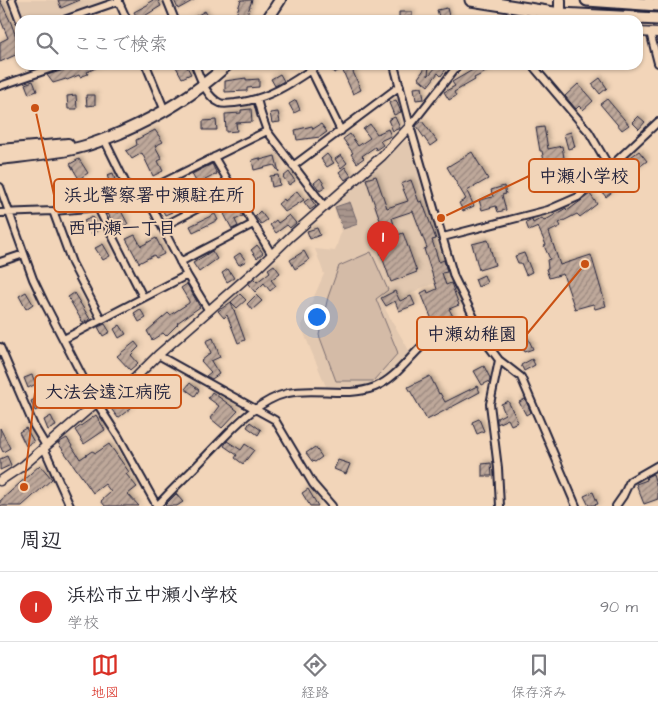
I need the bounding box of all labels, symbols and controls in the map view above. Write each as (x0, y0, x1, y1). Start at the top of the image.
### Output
search box (15, 15, 643, 70)
icon: search (33, 29, 61, 57)
text: ここで検索 (73, 31, 168, 58)
callout: 中瀬小学校 (529, 159, 639, 192)
text: 中瀬小学校 (539, 164, 629, 189)
callout: 浜北警察署中瀬駐在所 (54, 179, 254, 212)
text: 浜北警察署中瀬駐在所 (64, 183, 244, 208)
district label: 西中瀬一丁目 (68, 216, 176, 241)
pin: 1 (367, 221, 399, 262)
your location (304, 304, 330, 330)
callout: 中瀬幼稚園 (417, 317, 527, 350)
text: 中瀬幼稚園 (427, 322, 517, 347)
callout: 大法会遠江病院 (35, 375, 181, 408)
text: 大法会遠江病院 (45, 380, 171, 405)
text: 周辺 (20, 526, 62, 555)
text: 浜松市立中瀬小学校 (67, 582, 238, 609)
text: 1 (35, 596, 37, 618)
text: 90 m (600, 596, 638, 618)
text: 学校 (67, 612, 99, 634)
tab: 地図 (91, 651, 119, 703)
tab: 経路 (301, 651, 329, 703)
tab: 保存済み (511, 651, 567, 703)

